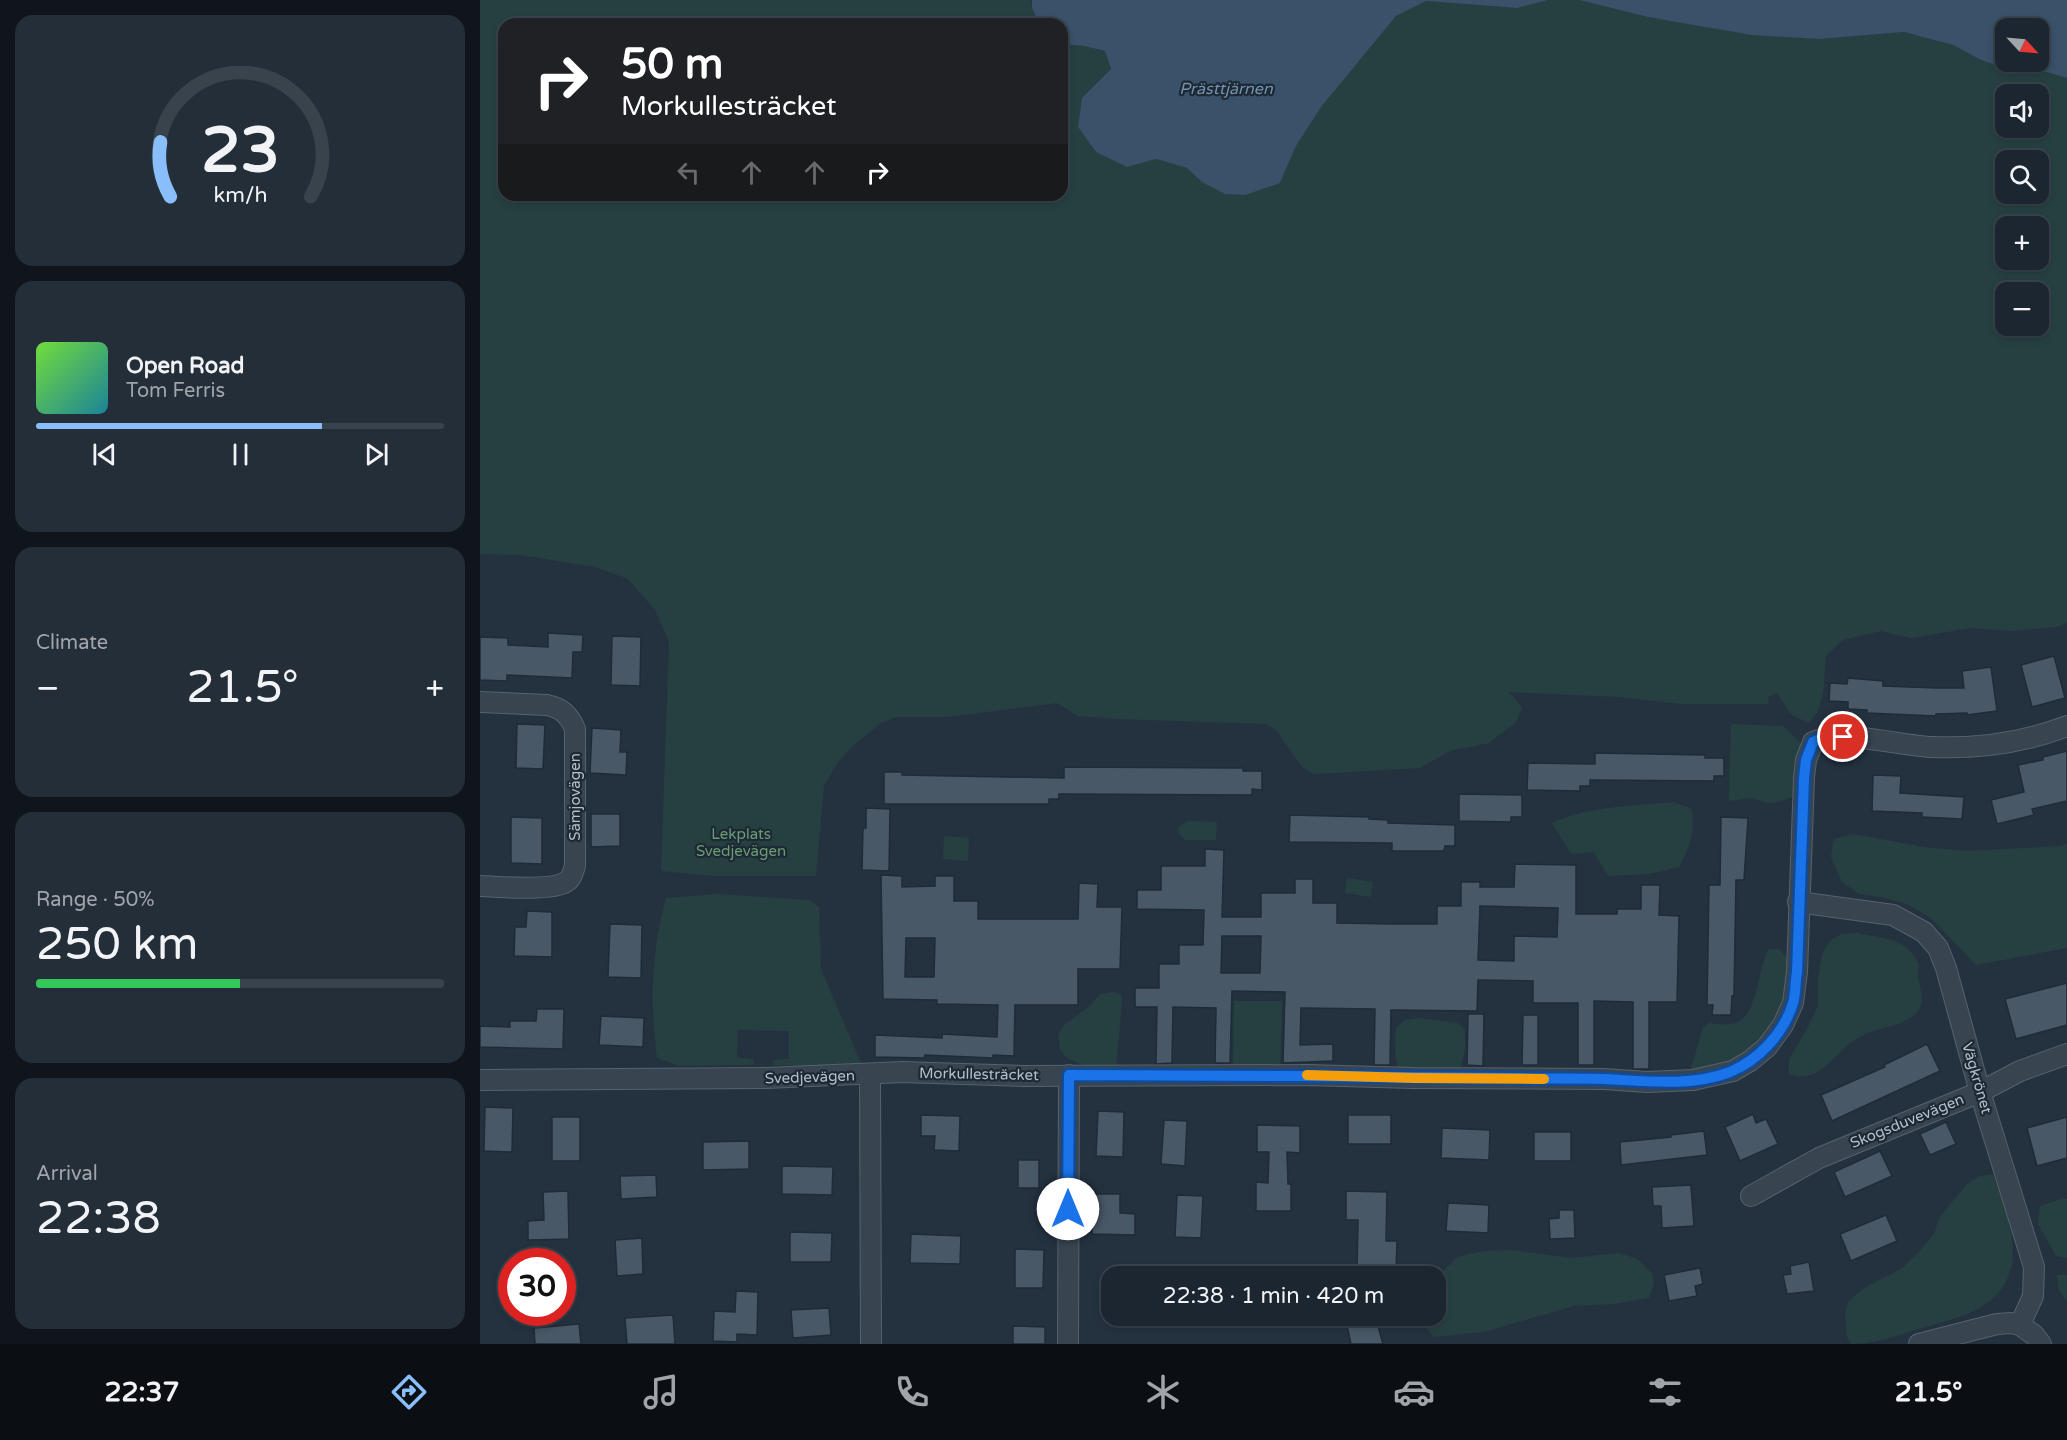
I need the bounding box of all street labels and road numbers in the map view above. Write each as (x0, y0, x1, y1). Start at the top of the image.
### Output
street label: Sämjovägen (566, 753, 584, 841)
street label: Vägkrönet (1958, 1040, 1996, 1116)
street label: Morkullesträcket (919, 1064, 1039, 1084)
street label: Svedjevägen (765, 1066, 855, 1088)
street label: Skogsduvevägen (1847, 1090, 1967, 1152)

